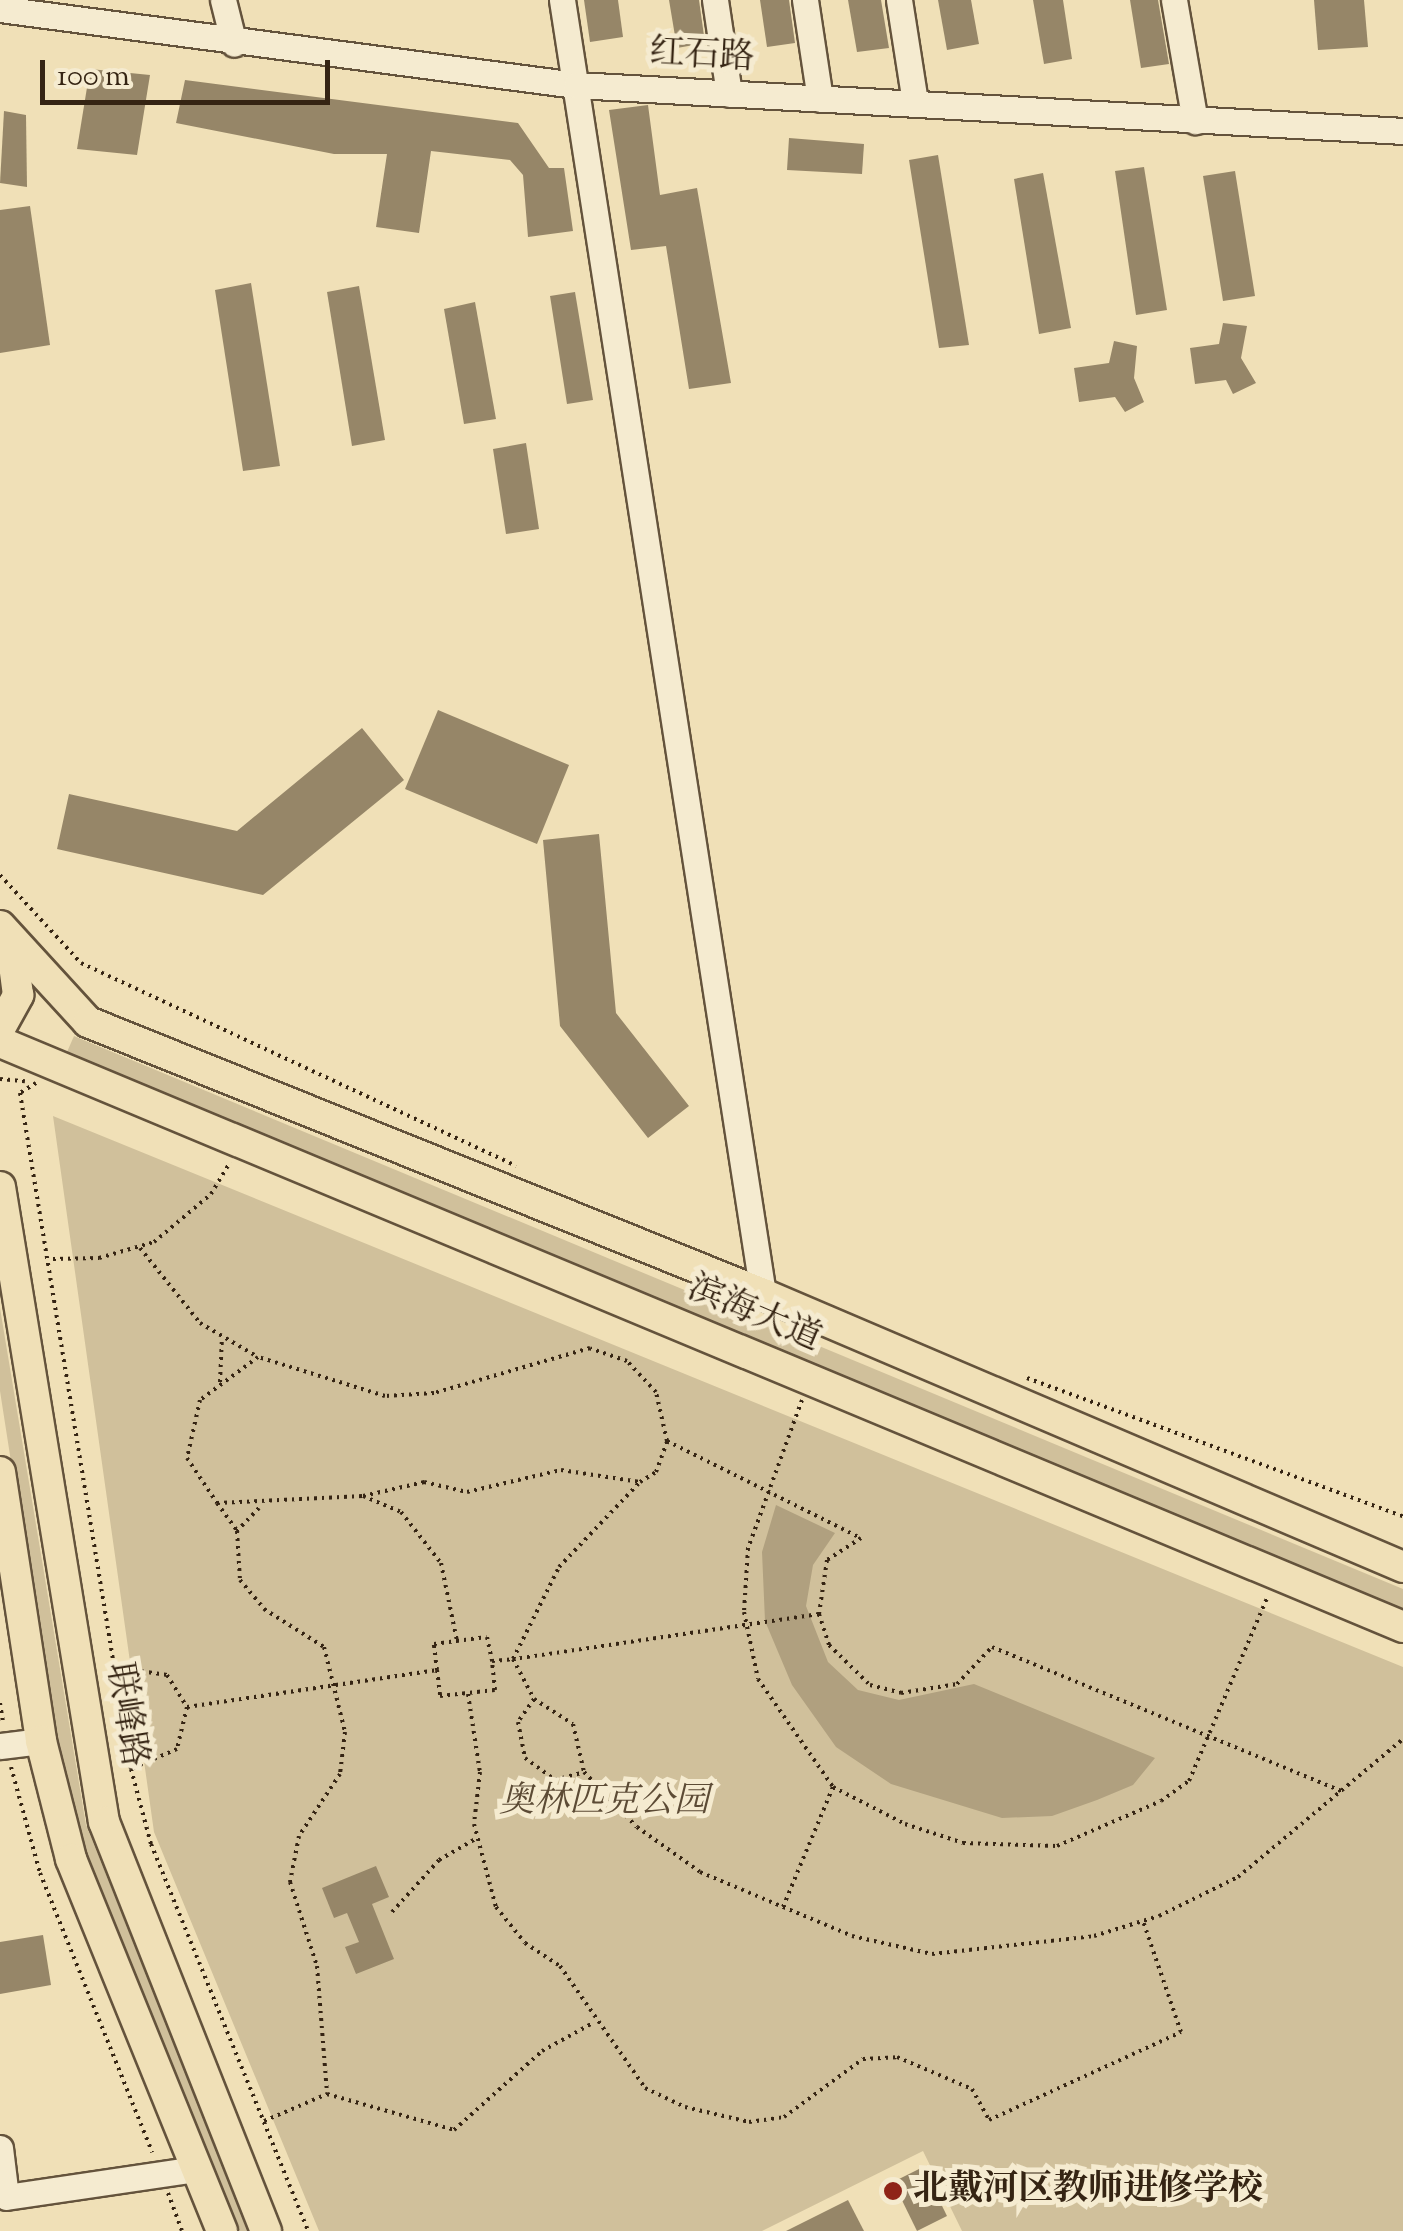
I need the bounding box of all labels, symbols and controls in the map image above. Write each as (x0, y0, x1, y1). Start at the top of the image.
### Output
street label: 红石路 (648, 33, 756, 81)
scale bar (45, 40, 335, 102)
text: 100 m (57, 56, 130, 99)
street label: 滨海大道 (681, 1268, 827, 1362)
street label: 联峰路 (96, 1660, 154, 1770)
park label: 奥林匹克公园 (499, 1782, 709, 1824)
place label: 北戴河区教师进修学校 (913, 2170, 1263, 2212)
marker: 北戴河区教师进修学校 (882, 2180, 904, 2202)

